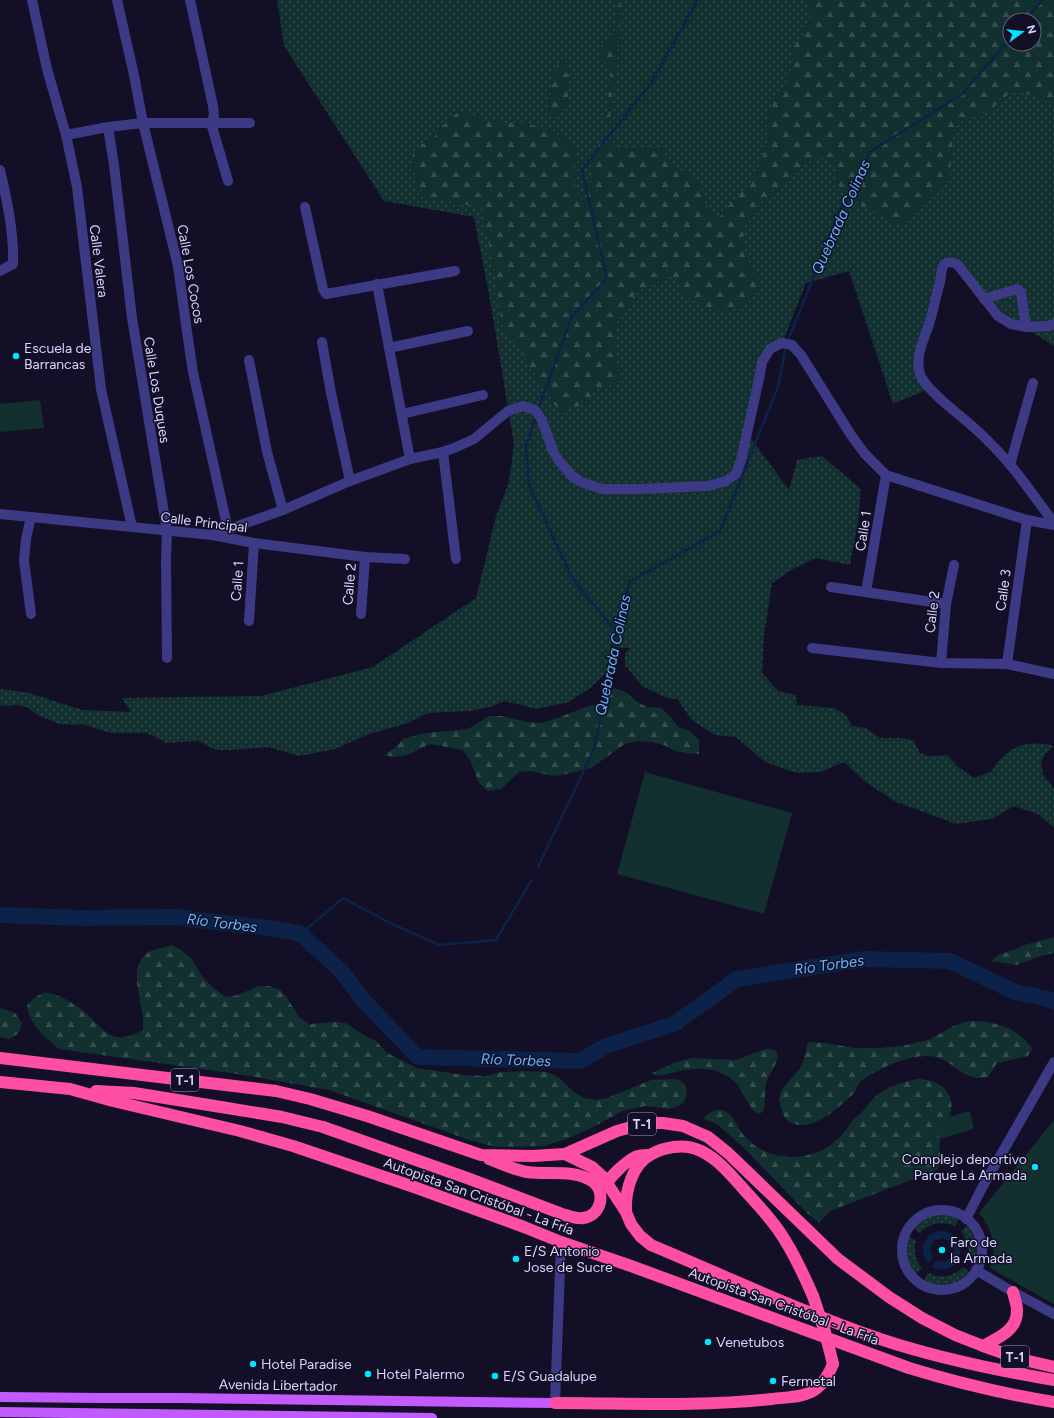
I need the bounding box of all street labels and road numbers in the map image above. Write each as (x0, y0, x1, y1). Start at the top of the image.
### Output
street label: Calle Los Cocos (173, 223, 208, 325)
street label: Calle Valera (86, 224, 111, 299)
street label: Calle Los Duques (140, 336, 173, 444)
street label: Calle Principal (159, 509, 248, 536)
street label: Calle 1 (852, 510, 875, 552)
street label: Calle 1 (228, 560, 247, 602)
street label: Calle 2 (339, 562, 360, 606)
street label: Calle 3 (992, 568, 1015, 612)
street label: Calle 2 (921, 590, 944, 634)
road number: T-1 (171, 1069, 199, 1091)
road number: T-1 (628, 1113, 656, 1135)
street label: Autopista San Cristóbal - La Fría (381, 1154, 576, 1239)
street label: Autopista San Cristóbal - La Fría (686, 1264, 881, 1349)
road number: T-1 (1001, 1346, 1029, 1368)
street label: Avenida Libertador (219, 1376, 338, 1395)

